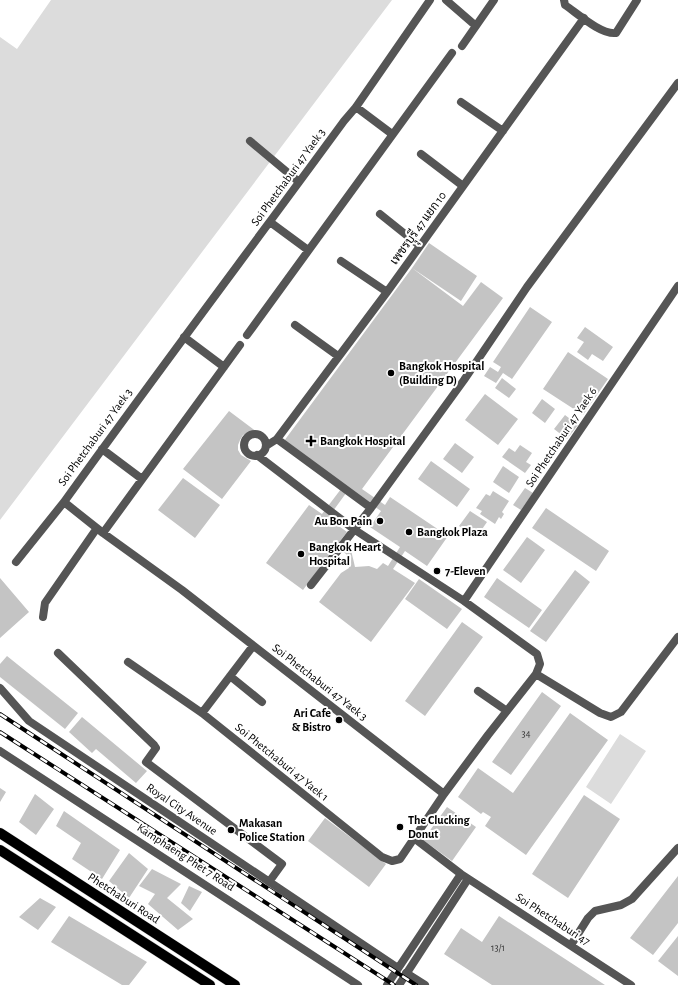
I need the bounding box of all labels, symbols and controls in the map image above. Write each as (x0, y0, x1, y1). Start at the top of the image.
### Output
street label: Soi Phetchaburi 47 Yaek 3 (249, 126, 327, 228)
street label: เพชรบุุรี 47 แยก 10 (386, 188, 454, 271)
place label: Bangkok Hospital (Building D) (399, 360, 484, 387)
marker: Bangkok Hospital (Building D) (386, 368, 396, 378)
street label: Soi Phetchaburi 47 Yaek 6 (523, 385, 599, 489)
street label: Soi Phetchaburi 47 Yaek 3 (56, 386, 134, 488)
marker: Bangkok Hospital (305, 435, 317, 447)
place label: Bangkok Hospital (320, 435, 405, 447)
place label: Au Bon Pain (314, 515, 372, 527)
marker: Au Bon Pain (375, 516, 385, 526)
place label: Bangkok Plaza (417, 526, 488, 538)
marker: Bangkok Plaza (404, 527, 414, 537)
place label: Bangkok Heart Hospital (309, 541, 381, 567)
marker: Bangkok Heart Hospital (296, 549, 306, 559)
place label: 7-Eleven (445, 565, 486, 577)
marker: 7-Eleven (432, 566, 442, 576)
street label: Soi Phetchaburi 47 Yaek 3 (270, 641, 370, 723)
place label: Ari Cafe & Bistro (292, 707, 331, 733)
marker: Ari Cafe & Bistro (334, 715, 344, 725)
street label: Soi Phetchaburi 47 Yaek 1 (233, 721, 331, 803)
house number: 34 (522, 729, 531, 739)
street label: Royal City Avenue (144, 781, 220, 838)
place label: The Clucking Donut (408, 814, 471, 840)
place label: Makasan Police Station (239, 817, 305, 843)
street label: Kamphaeng Phet 7 Road (135, 821, 237, 893)
marker: The Clucking Donut (395, 822, 405, 832)
marker: Makasan Police Station (226, 825, 236, 835)
street label: Phetchaburi Road (86, 870, 162, 926)
street label: Soi Phetchaburi 47 (514, 891, 592, 947)
house number: 13/1 (491, 943, 505, 953)

